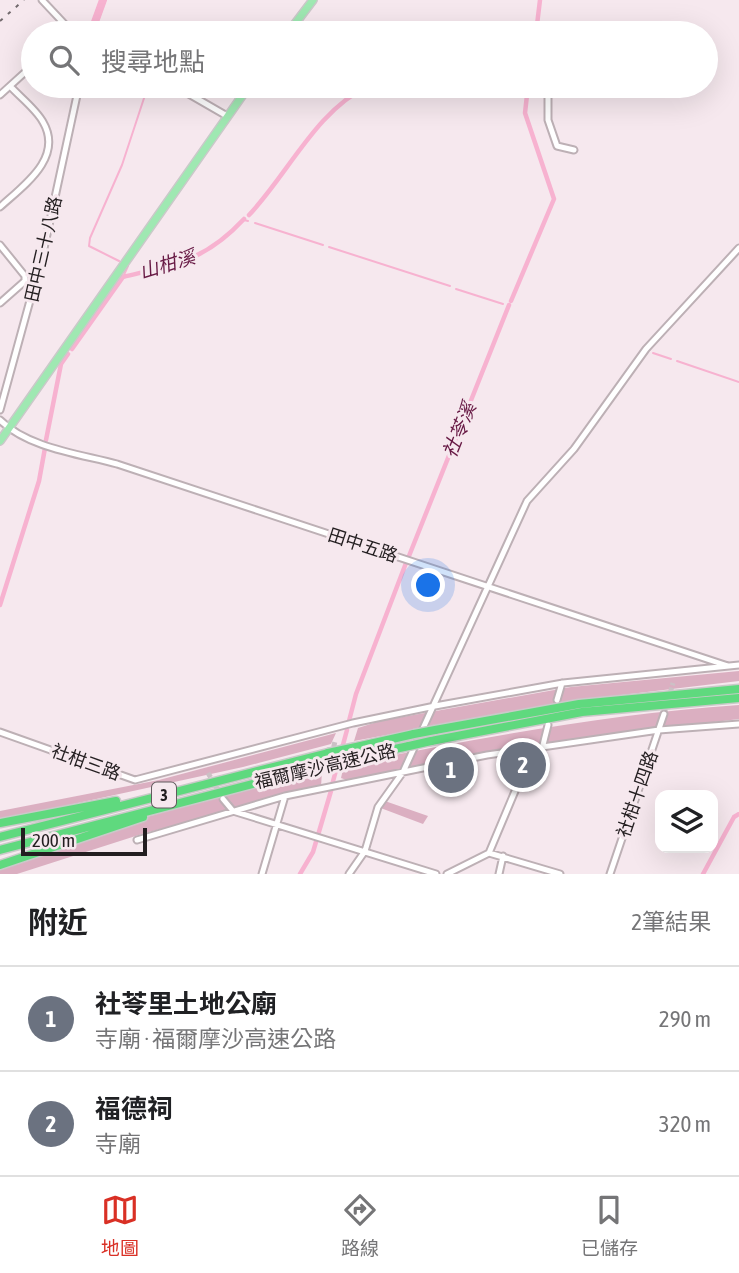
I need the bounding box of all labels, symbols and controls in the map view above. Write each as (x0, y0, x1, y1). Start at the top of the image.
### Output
search box (21, 21, 718, 98)
icon: search (45, 41, 83, 79)
text: 搜尋地點 (101, 47, 205, 77)
street label: 田中三十八路 (21, 194, 65, 304)
water label: 山柑溪 (137, 244, 200, 283)
water label: 社苓溪 (438, 397, 481, 461)
street label: 田中五路 (326, 524, 400, 566)
your location (411, 568, 445, 602)
pin: 2 (500, 739, 546, 791)
street label: 社柑三路 (49, 740, 123, 784)
street label: 福爾摩沙高速公路 (252, 740, 398, 792)
pin: 1 (428, 744, 474, 796)
street label: 社柑十四路 (612, 748, 662, 840)
road number: 3 (152, 782, 176, 808)
map controls (655, 790, 718, 853)
button: layers (655, 790, 718, 853)
scale bar (21, 825, 147, 857)
text: 200 m (32, 829, 75, 851)
text: 附近 (28, 905, 88, 939)
text: 2筆結果 (631, 909, 711, 935)
text: 社苓里土地公廟 (95, 989, 277, 1019)
text: 1 (46, 1006, 56, 1032)
text: 290 m (659, 1006, 711, 1032)
text: 寺廟 · 福爾摩沙高速公路 (95, 1026, 336, 1052)
text: 福德祠 (95, 1094, 173, 1124)
text: 2 (46, 1111, 56, 1137)
text: 320 m (659, 1111, 711, 1137)
text: 寺廟 (95, 1131, 141, 1157)
tab: 地圖 (101, 1191, 139, 1260)
tab: 路線 (341, 1191, 379, 1260)
tab: 已儲存 (581, 1191, 638, 1260)

